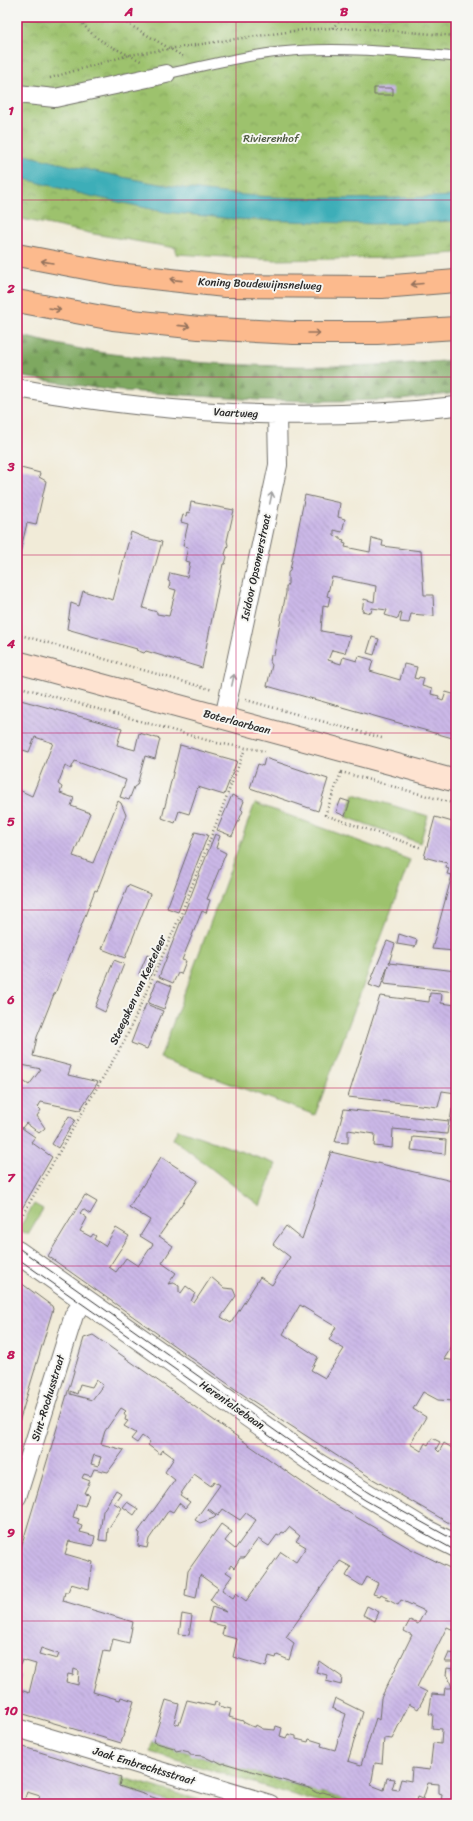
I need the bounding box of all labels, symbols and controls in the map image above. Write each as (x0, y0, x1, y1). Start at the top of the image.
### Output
text: A (124, 0, 133, 23)
text: B (340, 0, 349, 23)
text: 1 (8, 99, 14, 122)
park label: Rivierenhof (243, 129, 300, 148)
one-way arrow (41, 258, 54, 266)
street label: Koning Boudewijnsnelweg (198, 272, 323, 296)
text: 2 (6, 277, 15, 300)
one-way arrow (170, 277, 183, 284)
one-way arrow (411, 280, 424, 288)
one-way arrow (48, 305, 61, 313)
one-way arrow (177, 323, 190, 330)
one-way arrow (307, 329, 320, 337)
street label: Vaartweg (213, 402, 259, 424)
text: 3 (6, 455, 15, 478)
one-way arrow (267, 492, 275, 505)
street label: Isidoor Opsomerstraat (235, 512, 277, 623)
text: 4 (6, 632, 16, 655)
one-way arrow (229, 674, 237, 687)
street label: Boterlaarbaan (201, 704, 273, 740)
text: 5 (7, 810, 15, 833)
street label: Steegsken van Keeteleer (104, 931, 172, 1048)
text: 6 (6, 988, 15, 1011)
text: 7 (7, 1166, 16, 1189)
text: 8 (6, 1343, 15, 1366)
street label: Sint-Rochusstraat (26, 1352, 70, 1444)
street label: Herentalsebaan (195, 1375, 269, 1435)
text: 9 (7, 1521, 15, 1544)
text: 10 (4, 1699, 18, 1722)
street label: Jaak Embrechtsstraat (90, 1741, 198, 1791)

